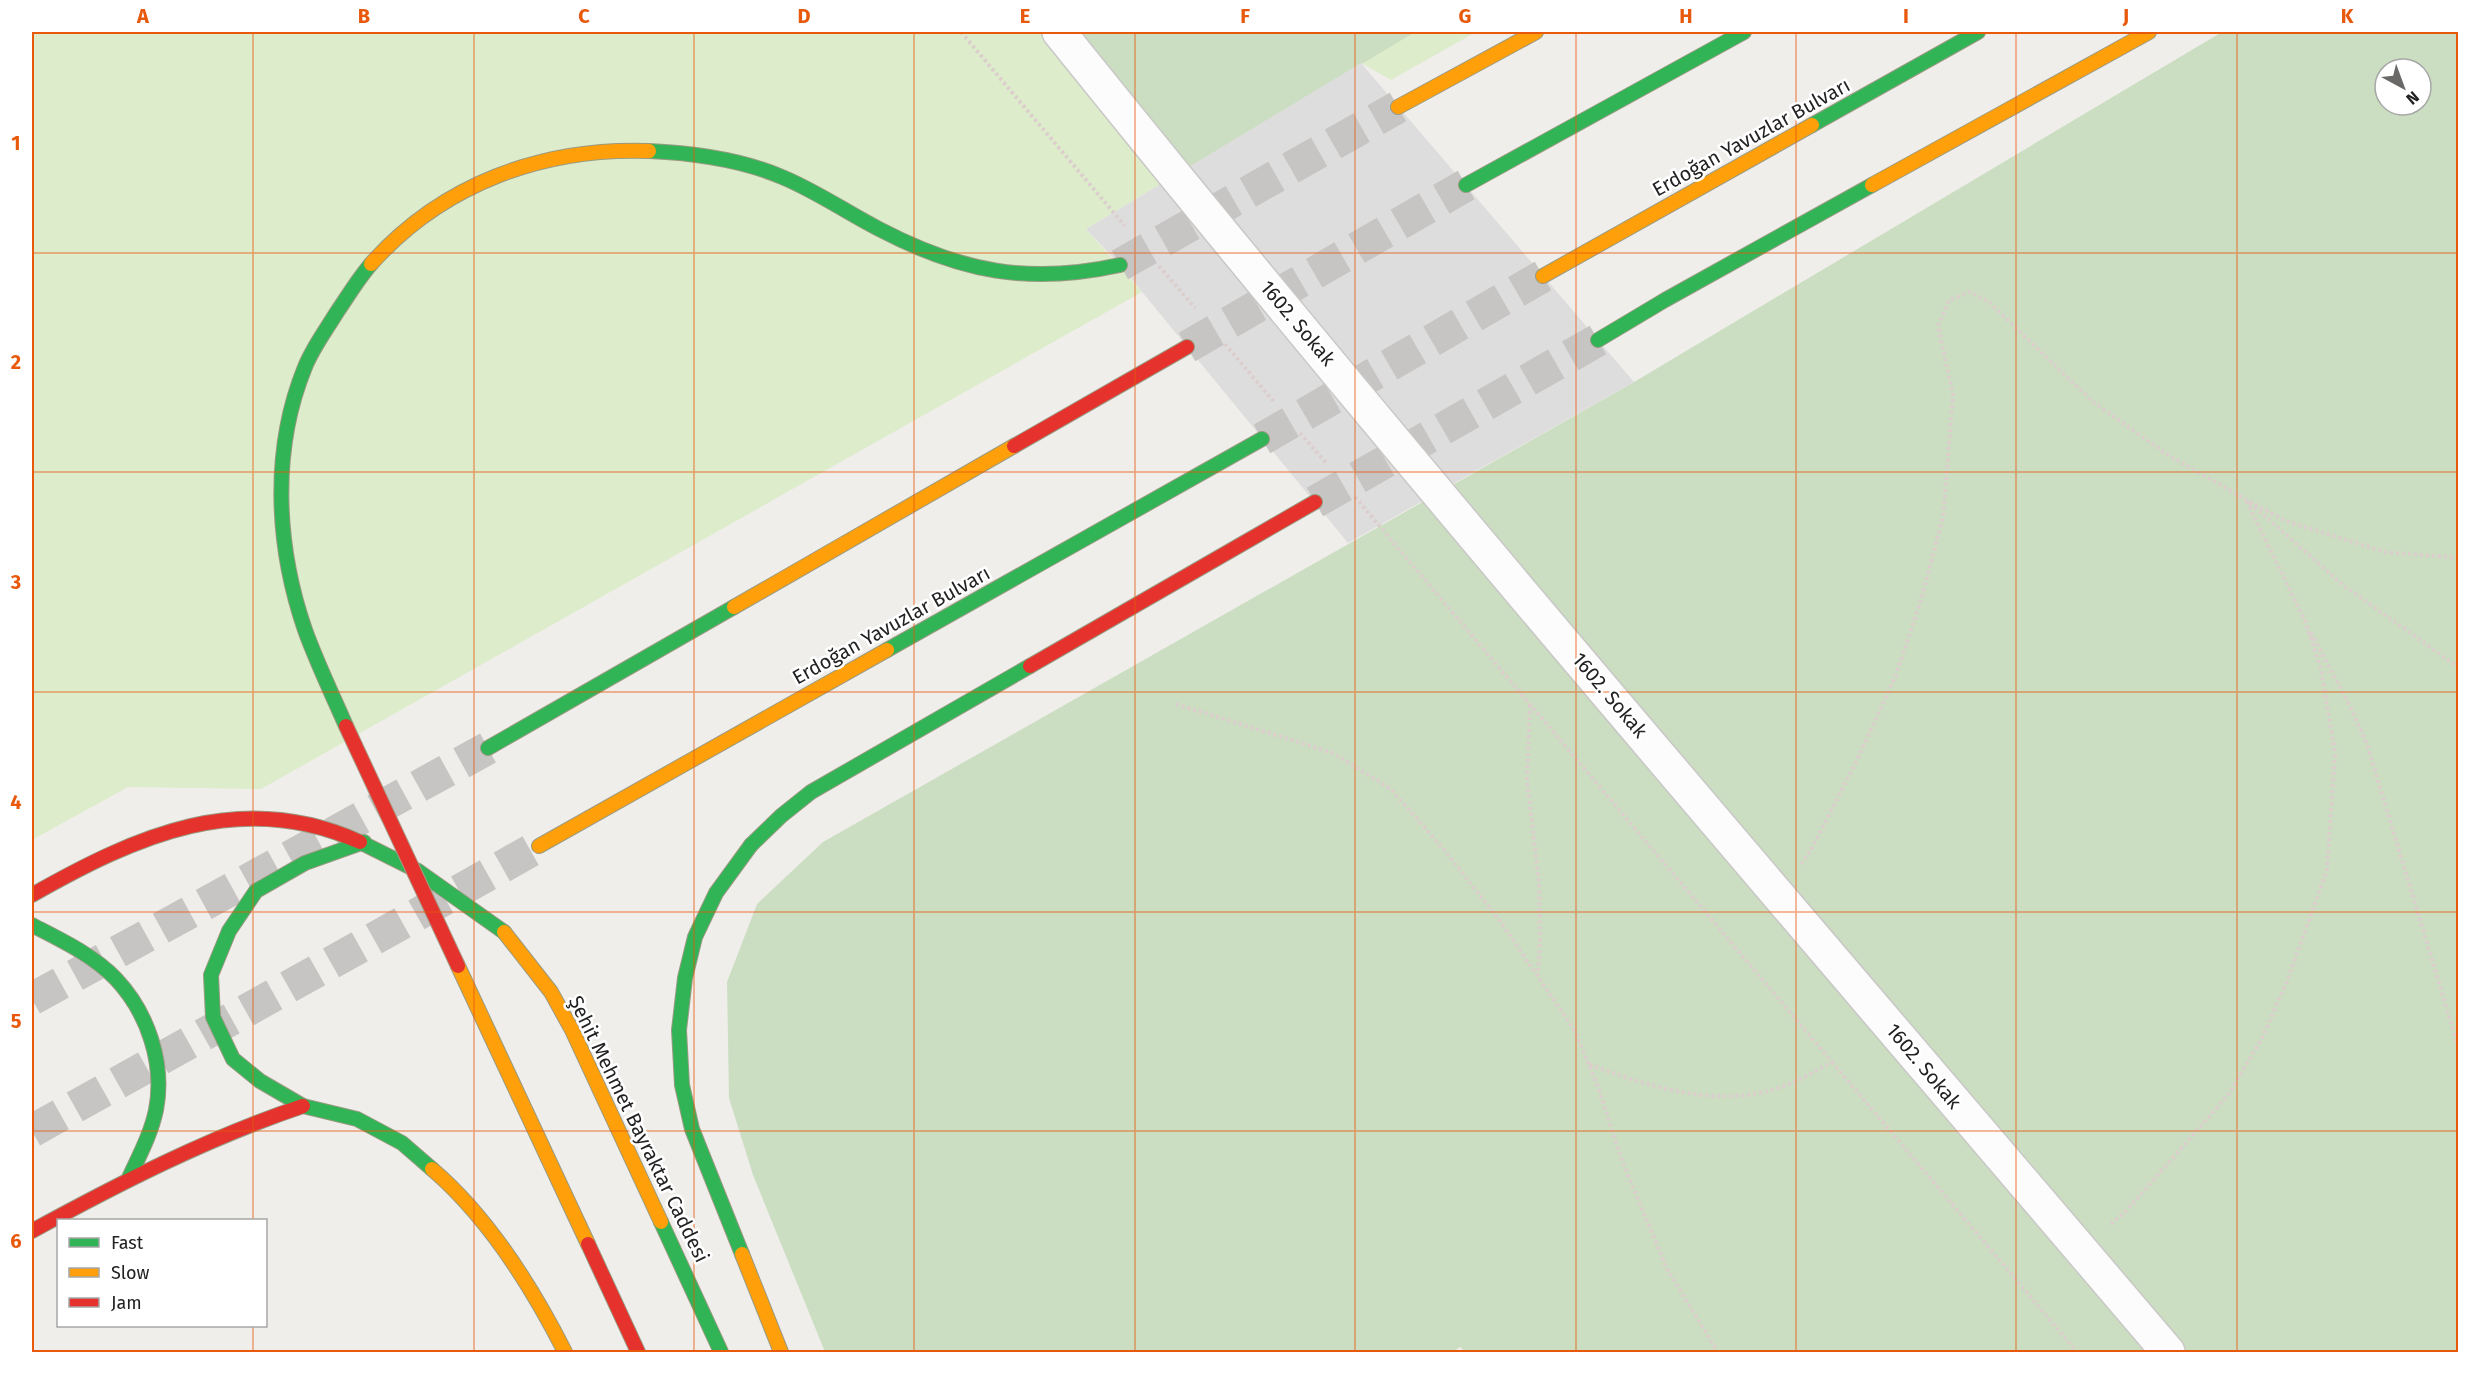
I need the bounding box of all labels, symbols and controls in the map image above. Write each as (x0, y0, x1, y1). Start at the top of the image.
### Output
text: A (136, 4, 150, 28)
text: B (358, 4, 370, 28)
text: C (578, 4, 590, 28)
text: D (797, 4, 811, 28)
text: E (1020, 4, 1030, 28)
text: F (1240, 4, 1250, 28)
text: G (1459, 4, 1471, 28)
text: H (1679, 4, 1693, 28)
text: I (1903, 4, 1909, 28)
text: J (2122, 4, 2129, 28)
text: K (2341, 4, 2354, 28)
north arrow (2373, 57, 2433, 117)
street label: Erdoğan Yavuzlar Bulvarı (1648, 73, 1854, 201)
text: N (2402, 87, 2423, 109)
text: 1 (11, 131, 21, 155)
street label: 1602. Sokak (1255, 275, 1341, 371)
text: 2 (11, 350, 21, 374)
street label: Erdoğan Yavuzlar Bulvarı (788, 561, 994, 689)
text: 3 (10, 570, 21, 594)
street label: 1602. Sokak (1567, 647, 1653, 743)
text: 4 (10, 790, 22, 814)
street label: Şehit Mehmet Bayraktar Caddesi (563, 992, 714, 1267)
text: 5 (11, 1009, 22, 1033)
street label: 1602. Sokak (1881, 1018, 1967, 1114)
legend (57, 1219, 267, 1327)
text: 6 (10, 1229, 22, 1253)
text: Fast (111, 1232, 144, 1254)
text: Slow (111, 1262, 150, 1284)
text: Jam (111, 1292, 142, 1314)

